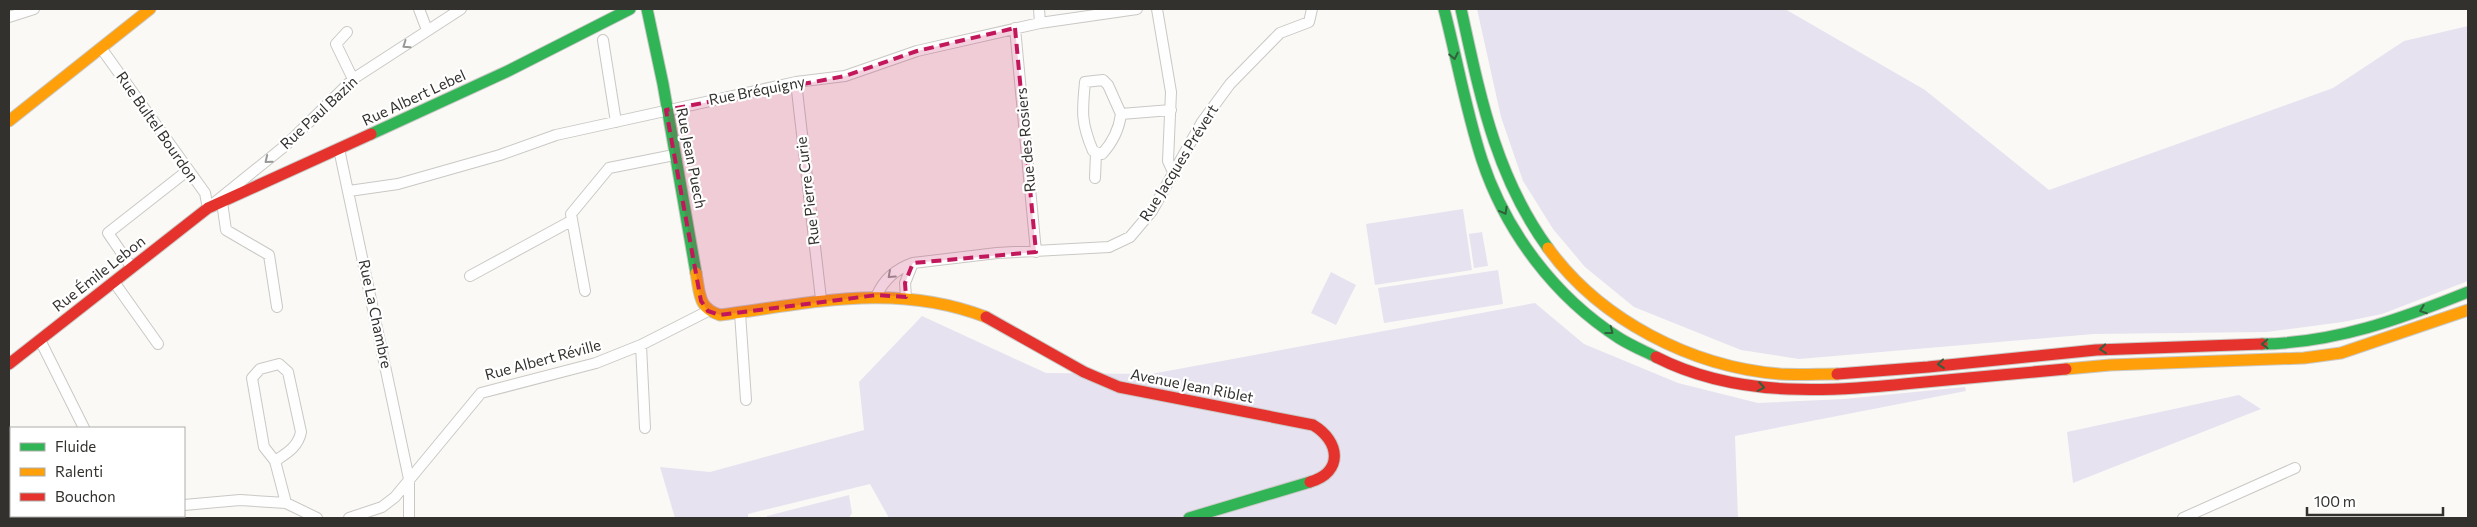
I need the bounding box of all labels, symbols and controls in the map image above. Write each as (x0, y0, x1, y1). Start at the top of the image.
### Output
one-way arrow (402, 39, 412, 48)
one-way arrow (1449, 52, 1459, 61)
street label: Rue Albert Lebel (359, 65, 468, 129)
street label: Rue Bultel Bourdon (113, 68, 203, 185)
street label: Rue Paul Bazin (276, 72, 361, 153)
street label: Rue Bréquigny (707, 72, 807, 108)
street label: Rue des Rosiers (1011, 87, 1039, 193)
street label: Rue Jacques Prévert (1135, 101, 1221, 224)
street label: Rue Jean Puech (673, 106, 711, 210)
street label: Rue Pierre Curie (791, 136, 823, 246)
one-way arrow (265, 154, 274, 162)
one-way arrow (1498, 205, 1508, 214)
street label: Rue Émile Lebon (48, 231, 148, 315)
street label: Rue La Chambre (356, 258, 396, 370)
one-way arrow (888, 269, 897, 278)
one-way arrow (2419, 304, 2428, 314)
one-way arrow (1604, 326, 1613, 334)
street label: Rue Albert Réville (483, 335, 603, 383)
one-way arrow (2261, 338, 2269, 349)
one-way arrow (2098, 343, 2106, 354)
one-way arrow (1937, 358, 1945, 369)
street label: Avenue Jean Riblet (1129, 364, 1255, 406)
one-way arrow (1757, 381, 1766, 391)
legend (10, 427, 185, 517)
text: Fluide (55, 437, 96, 455)
text: Ralenti (55, 462, 103, 480)
scale bar (2307, 484, 2443, 516)
text: Bouchon (55, 487, 116, 505)
text: 100 m (2314, 492, 2356, 510)

